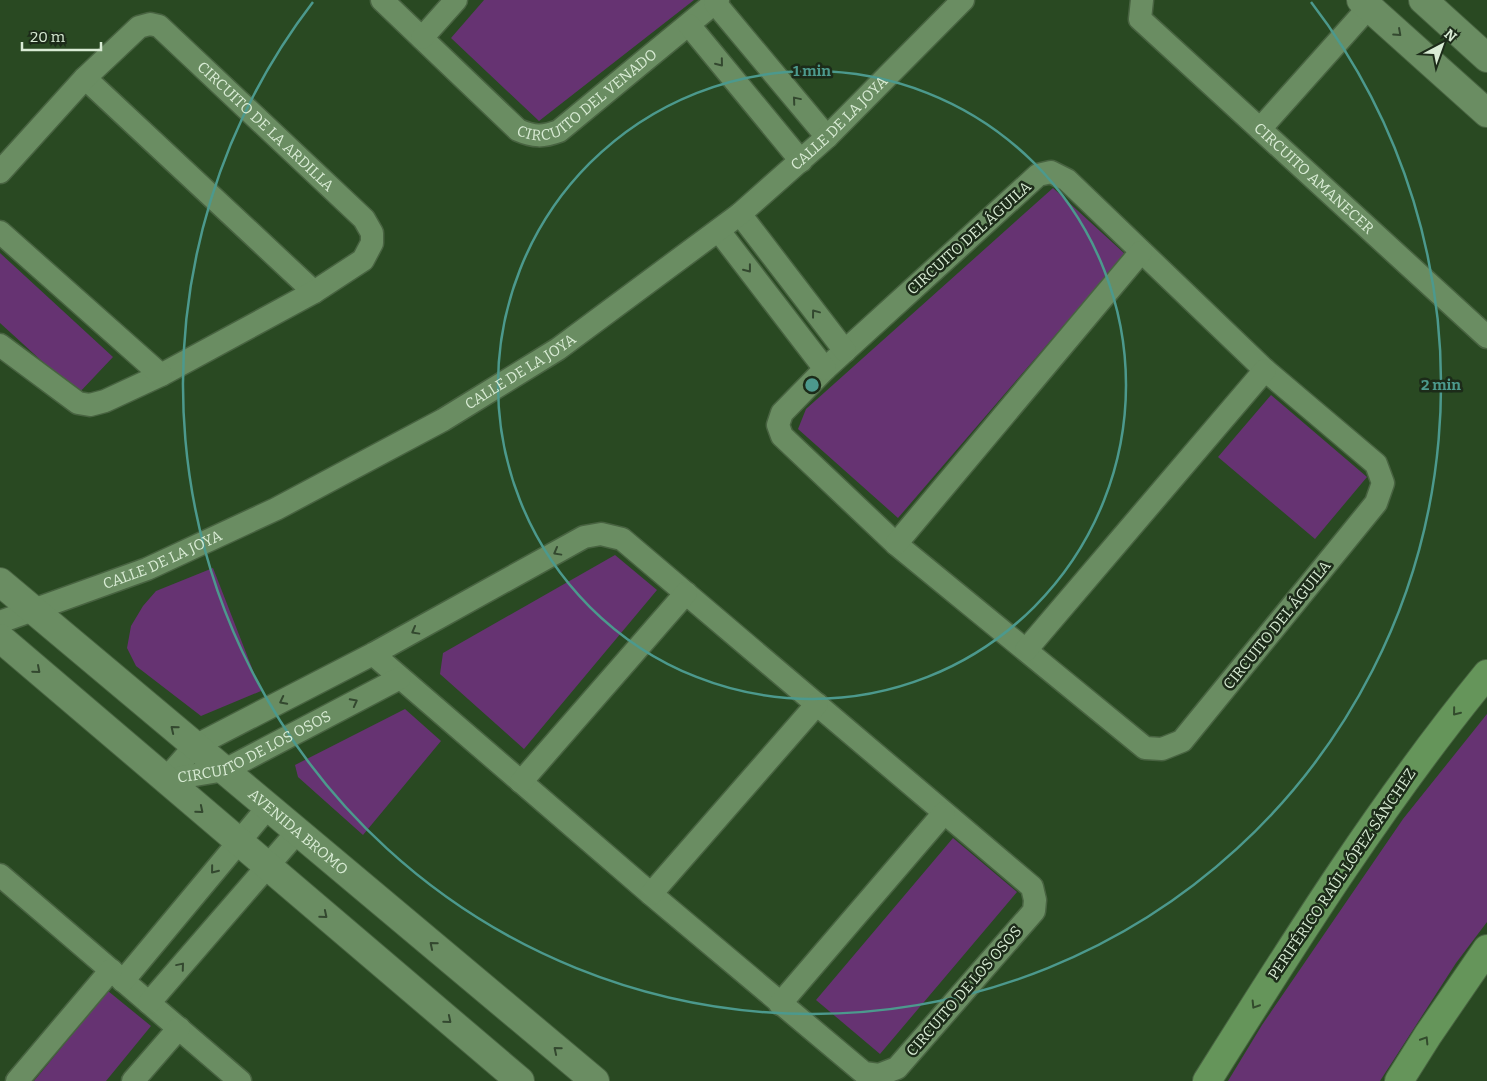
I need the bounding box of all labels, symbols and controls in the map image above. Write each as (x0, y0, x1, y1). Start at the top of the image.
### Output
scale bar (22, 20, 101, 52)
north arrow (1417, 20, 1467, 70)
text: N (1441, 26, 1460, 46)
one-way arrow (1392, 27, 1401, 36)
text: 20 m (30, 28, 66, 46)
street label: CIRCUITO DEL VENADO (514, 45, 661, 145)
one-way arrow (715, 57, 724, 66)
street label: CIRCUITO DE LA ARDILLA (194, 58, 338, 195)
text: 1 min (793, 62, 831, 80)
street label: CALLE DE LA JOYA (787, 72, 892, 174)
one-way arrow (793, 96, 802, 105)
street label: CIRCUITO AMANECER (1250, 119, 1378, 238)
street label: CIRCUITO DEL ÁGUILA (903, 177, 1035, 298)
one-way arrow (743, 264, 752, 273)
one-way arrow (813, 310, 821, 319)
street label: CALLE DE LA JOYA (462, 330, 580, 413)
centre of rings (803, 376, 821, 394)
text: 2 min (1421, 376, 1461, 394)
street label: CALLE DE LA JOYA (101, 526, 225, 593)
one-way arrow (553, 546, 562, 556)
street label: CIRCUITO DEL ÁGUILA (1219, 557, 1335, 693)
one-way arrow (411, 625, 420, 635)
one-way arrow (31, 664, 40, 673)
one-way arrow (279, 695, 288, 705)
one-way arrow (349, 699, 358, 709)
one-way arrow (1454, 706, 1462, 715)
street label: CIRCUITO DE LOS OSOS (176, 707, 334, 787)
one-way arrow (171, 726, 180, 734)
street label: PERIFÉRICO RAÚL LÓPEZ SÁNCHEZ (1264, 765, 1420, 983)
street label: AVENIDA BROMO (245, 785, 352, 879)
one-way arrow (195, 804, 204, 813)
one-way arrow (211, 864, 219, 873)
one-way arrow (319, 909, 328, 918)
street label: CIRCUITO DE LOS OSOS (903, 922, 1025, 1060)
one-way arrow (430, 942, 439, 951)
one-way arrow (175, 963, 184, 972)
one-way arrow (1252, 999, 1262, 1008)
one-way arrow (443, 1014, 452, 1023)
one-way arrow (1419, 1036, 1428, 1045)
one-way arrow (554, 1046, 563, 1055)

